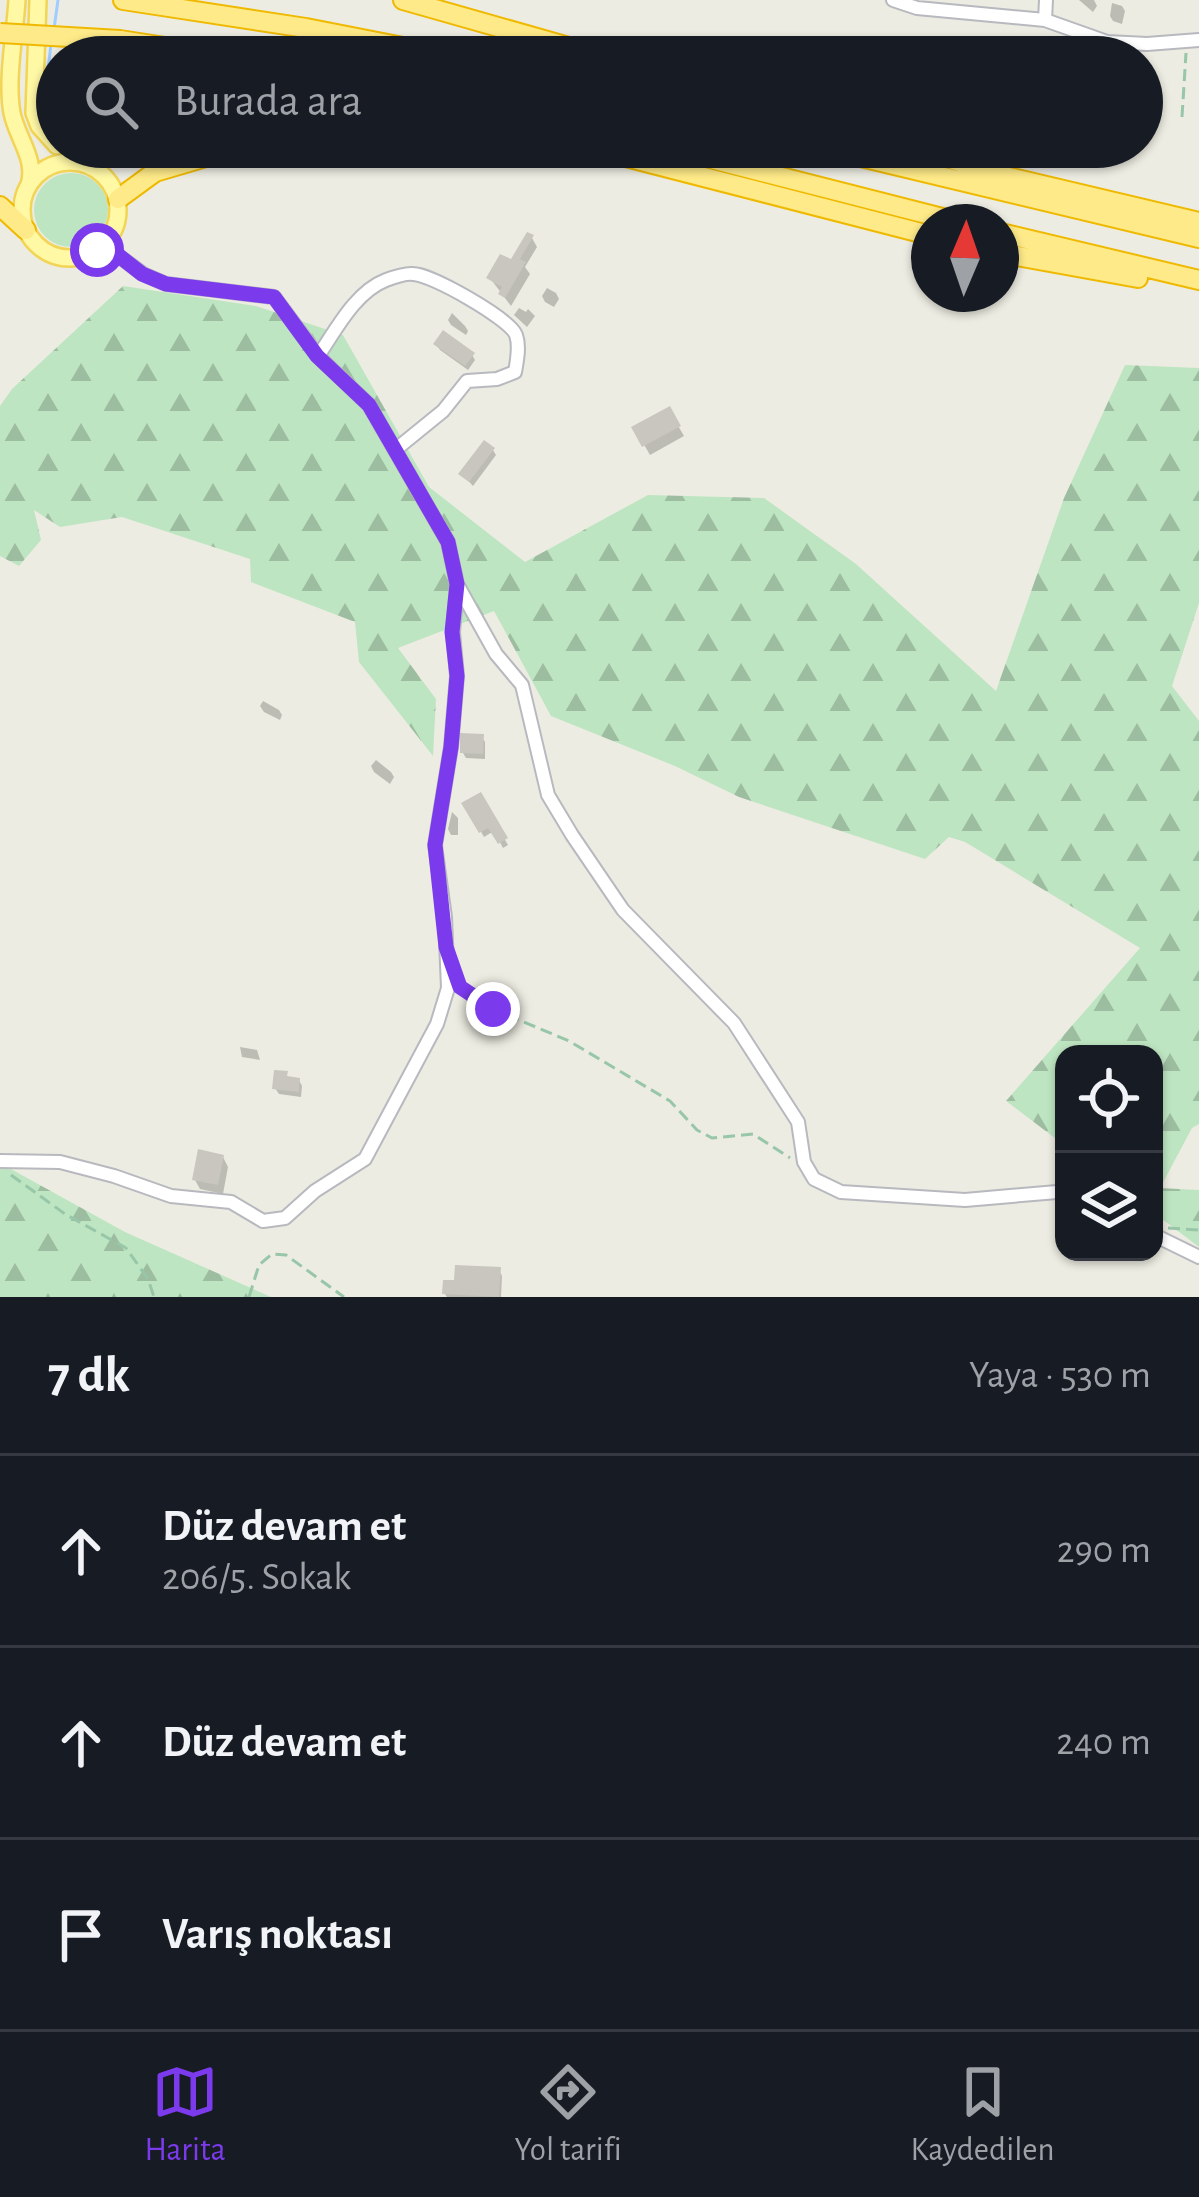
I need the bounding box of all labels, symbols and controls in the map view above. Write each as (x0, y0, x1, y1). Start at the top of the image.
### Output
search box (36, 36, 1163, 168)
icon: search (78, 69, 144, 135)
text: Burada ara (174, 79, 362, 124)
north arrow (911, 204, 1019, 312)
route start (70, 223, 124, 277)
route end (466, 982, 520, 1036)
map controls (1055, 1045, 1163, 1261)
button: locate (1055, 1045, 1163, 1153)
button: layers (1055, 1153, 1163, 1261)
text: 7 dk (48, 1350, 130, 1401)
text: Yaya · 530 m (969, 1356, 1151, 1395)
text: Düz devam et (162, 1504, 406, 1549)
icon: ahead (48, 1518, 114, 1584)
text: 290 m (1057, 1531, 1151, 1570)
text: 206/5. Sokak (162, 1558, 351, 1597)
icon: ahead (48, 1710, 114, 1776)
text: Düz devam et (162, 1720, 406, 1765)
text: 240 m (1056, 1723, 1151, 1762)
icon: arrive (48, 1902, 114, 1968)
text: Varış noktası (162, 1912, 393, 1957)
tab: Harita (144, 2059, 226, 2171)
tab: Yol tarifi (515, 2059, 622, 2171)
tab: Kaydedilen (911, 2059, 1055, 2171)

